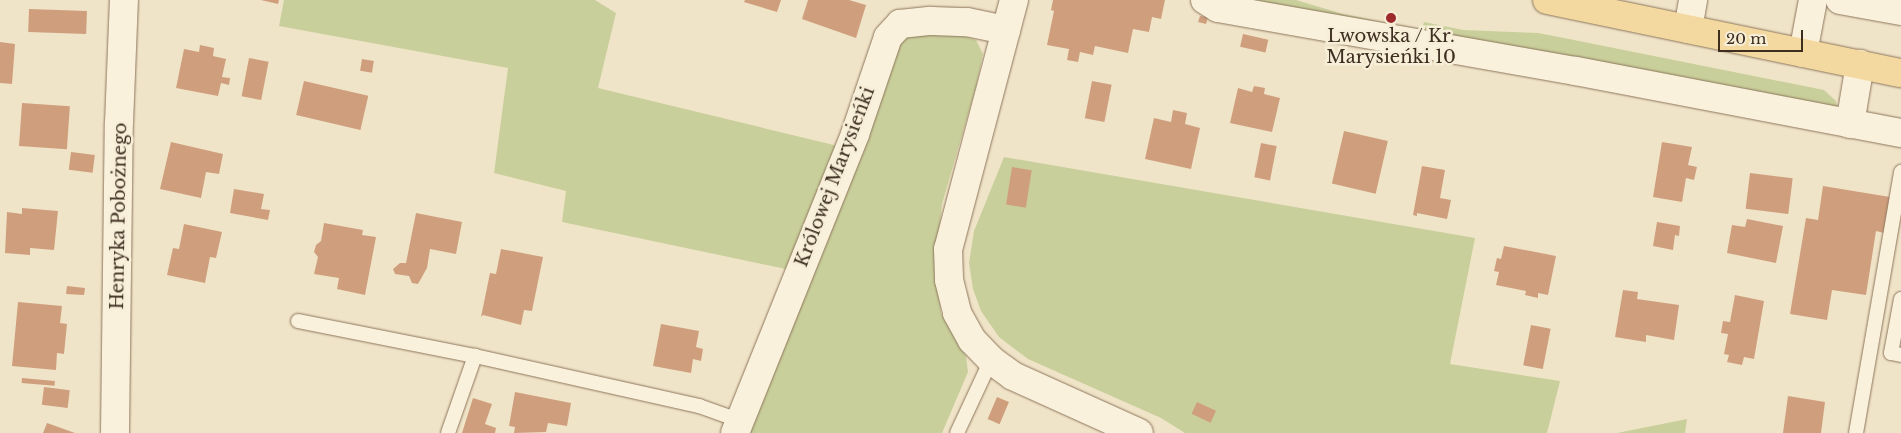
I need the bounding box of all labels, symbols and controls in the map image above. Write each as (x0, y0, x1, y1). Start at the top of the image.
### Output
marker: Lwowska / Kr. Marysieńki 10 (1385, 12, 1397, 24)
scale bar (1721, 20, 1806, 52)
place label: Lwowska / Kr. Marysieńki 10 (1326, 26, 1456, 68)
text: 20 m (1726, 29, 1766, 48)
street label: Królowej Marysieńki (791, 84, 879, 270)
street label: Henryka Pobożnego (107, 122, 131, 310)

